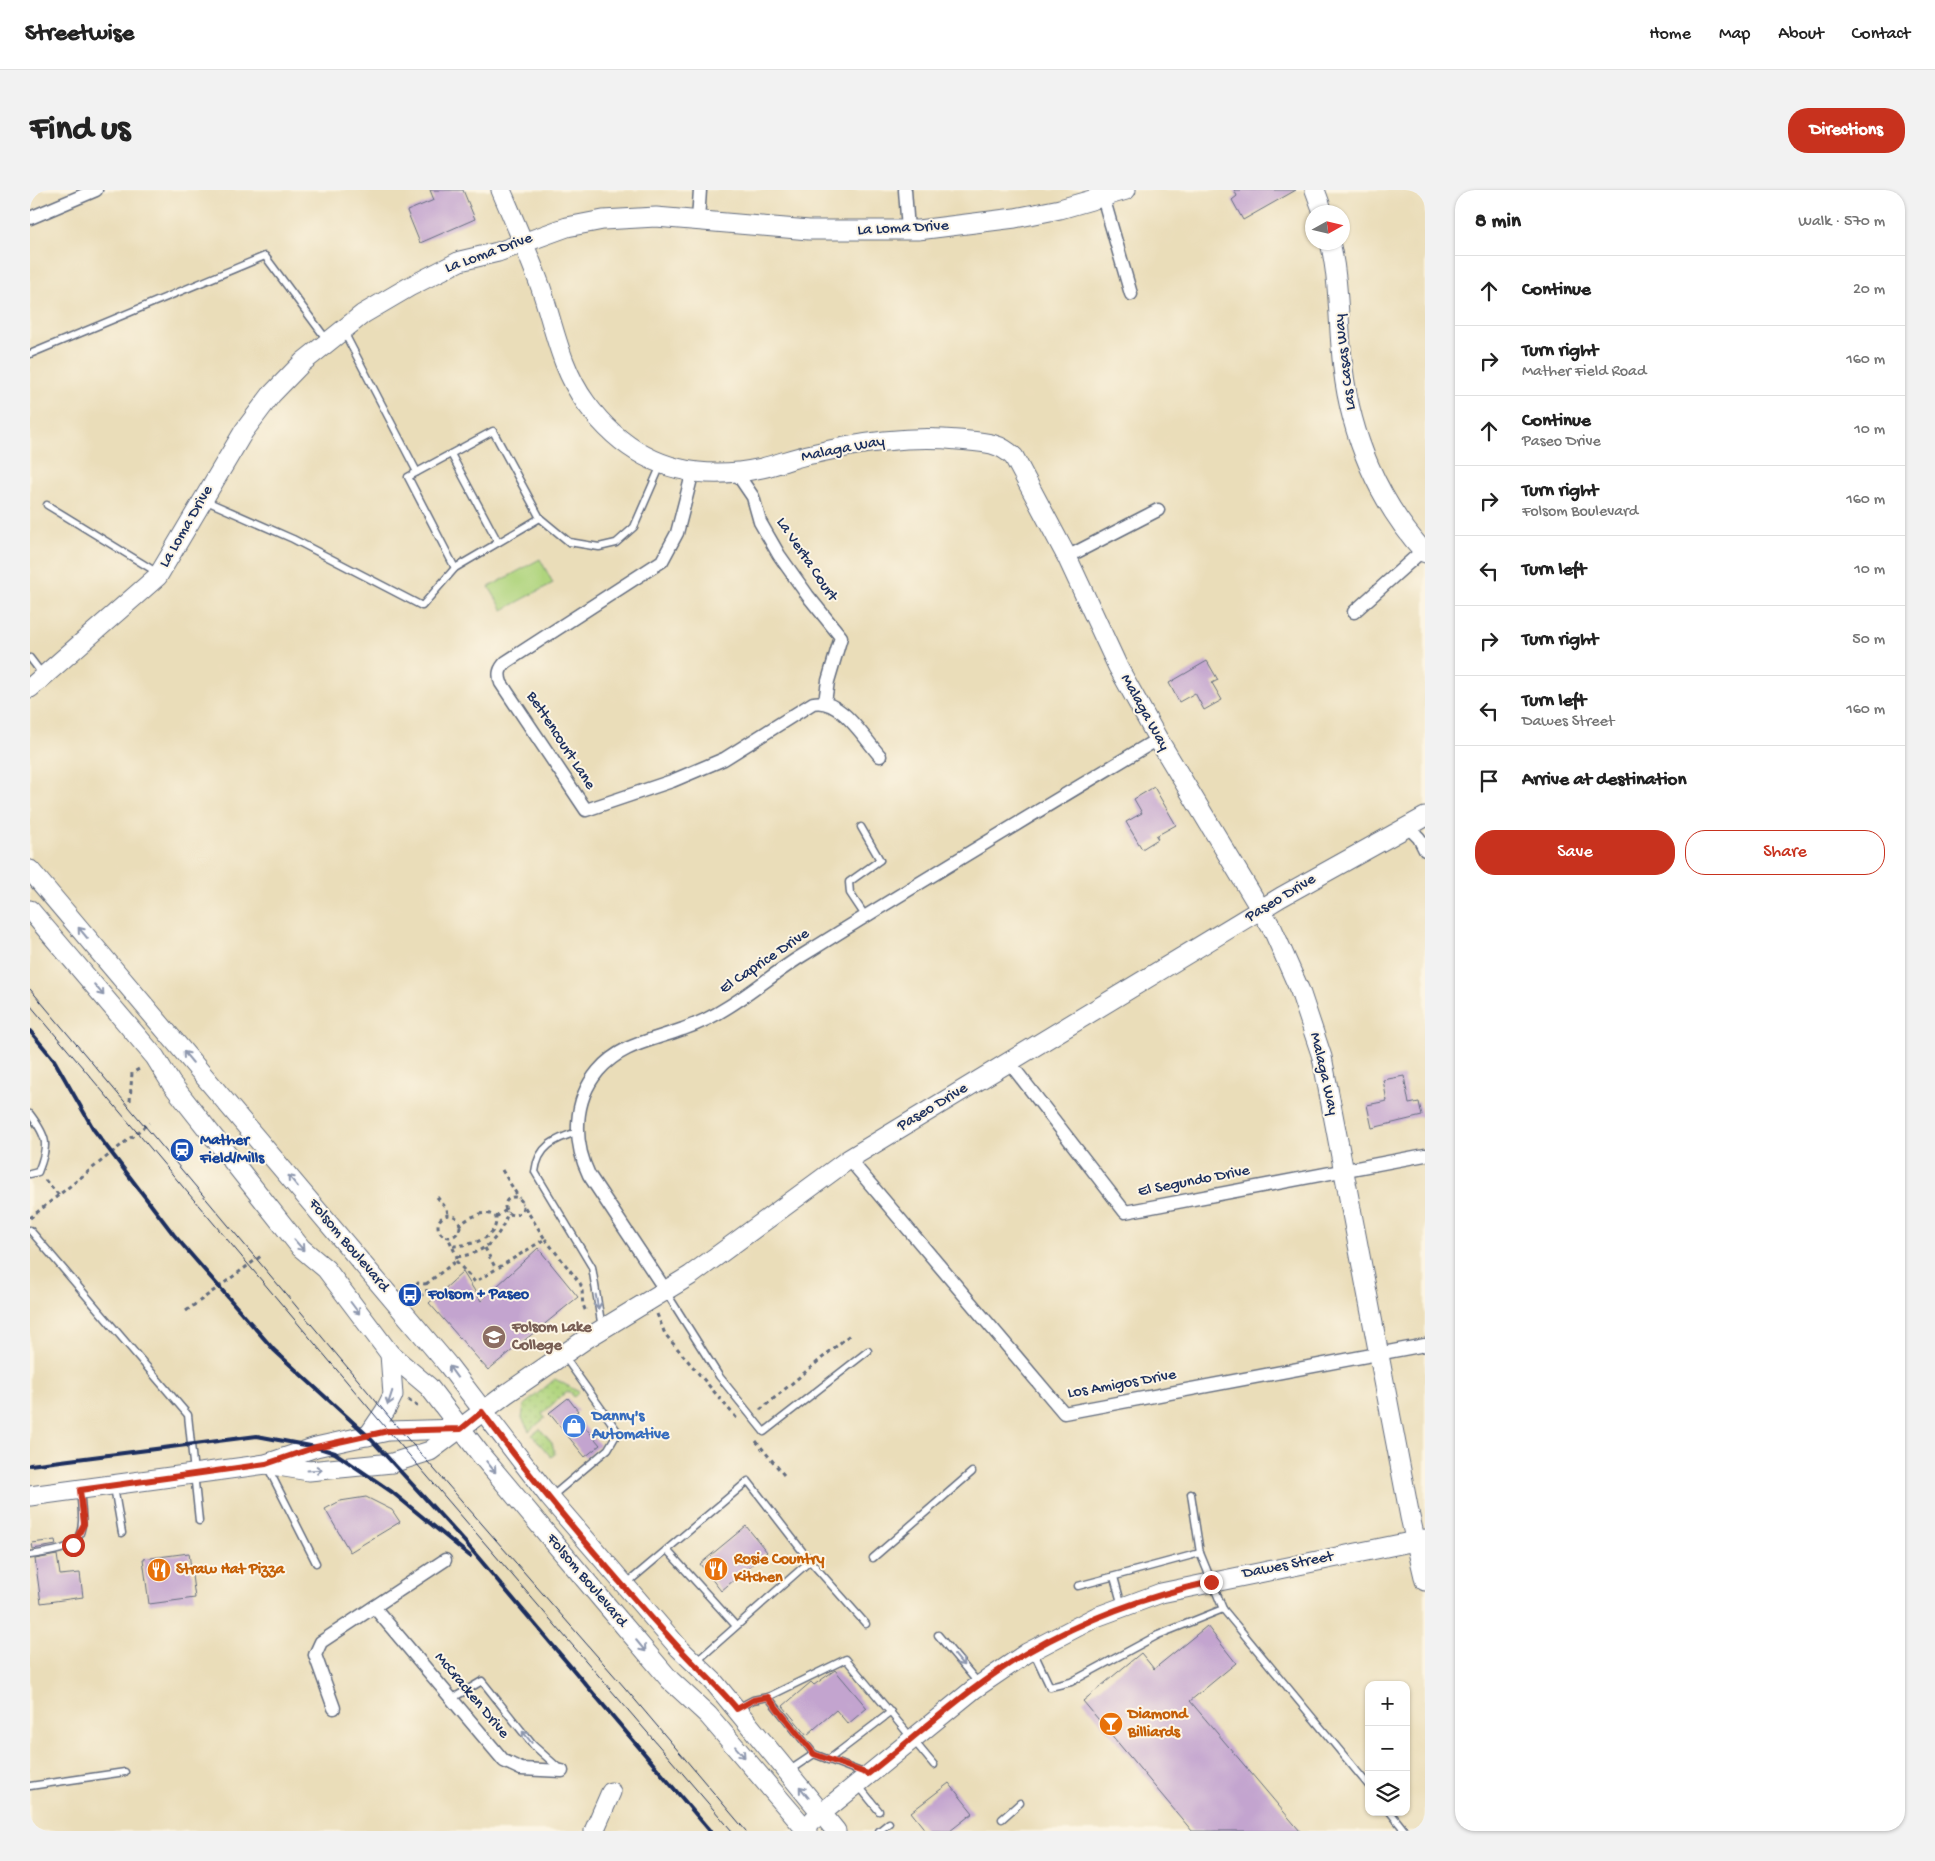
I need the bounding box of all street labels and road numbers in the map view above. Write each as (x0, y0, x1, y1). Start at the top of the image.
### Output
street label: La Loma Drive (857, 217, 950, 241)
street label: La Loma Drive (443, 229, 536, 279)
street label: Las Casas Way (1331, 313, 1361, 411)
street label: Malaga Way (800, 433, 886, 467)
street label: La Loma Drive (156, 482, 218, 571)
street label: La Verta Court (771, 514, 842, 607)
street label: Malaga Way (1115, 671, 1173, 755)
street label: Bettencourt Lane (521, 688, 599, 794)
street label: Paseo Drive (1241, 870, 1320, 928)
street label: El Caprice Drive (716, 925, 814, 999)
street label: Malaga Way (1304, 1031, 1342, 1117)
street label: Paseo Drive (893, 1079, 972, 1137)
street label: El Segundo Drive (1136, 1162, 1252, 1202)
street label: Folsom Boulevard (303, 1195, 394, 1298)
street label: Los Amigos Drive (1066, 1366, 1179, 1404)
street label: Folsom Boulevard (541, 1530, 632, 1633)
street label: Dawes Street (1240, 1548, 1337, 1584)
street label: McCracken Drive (429, 1649, 513, 1744)

